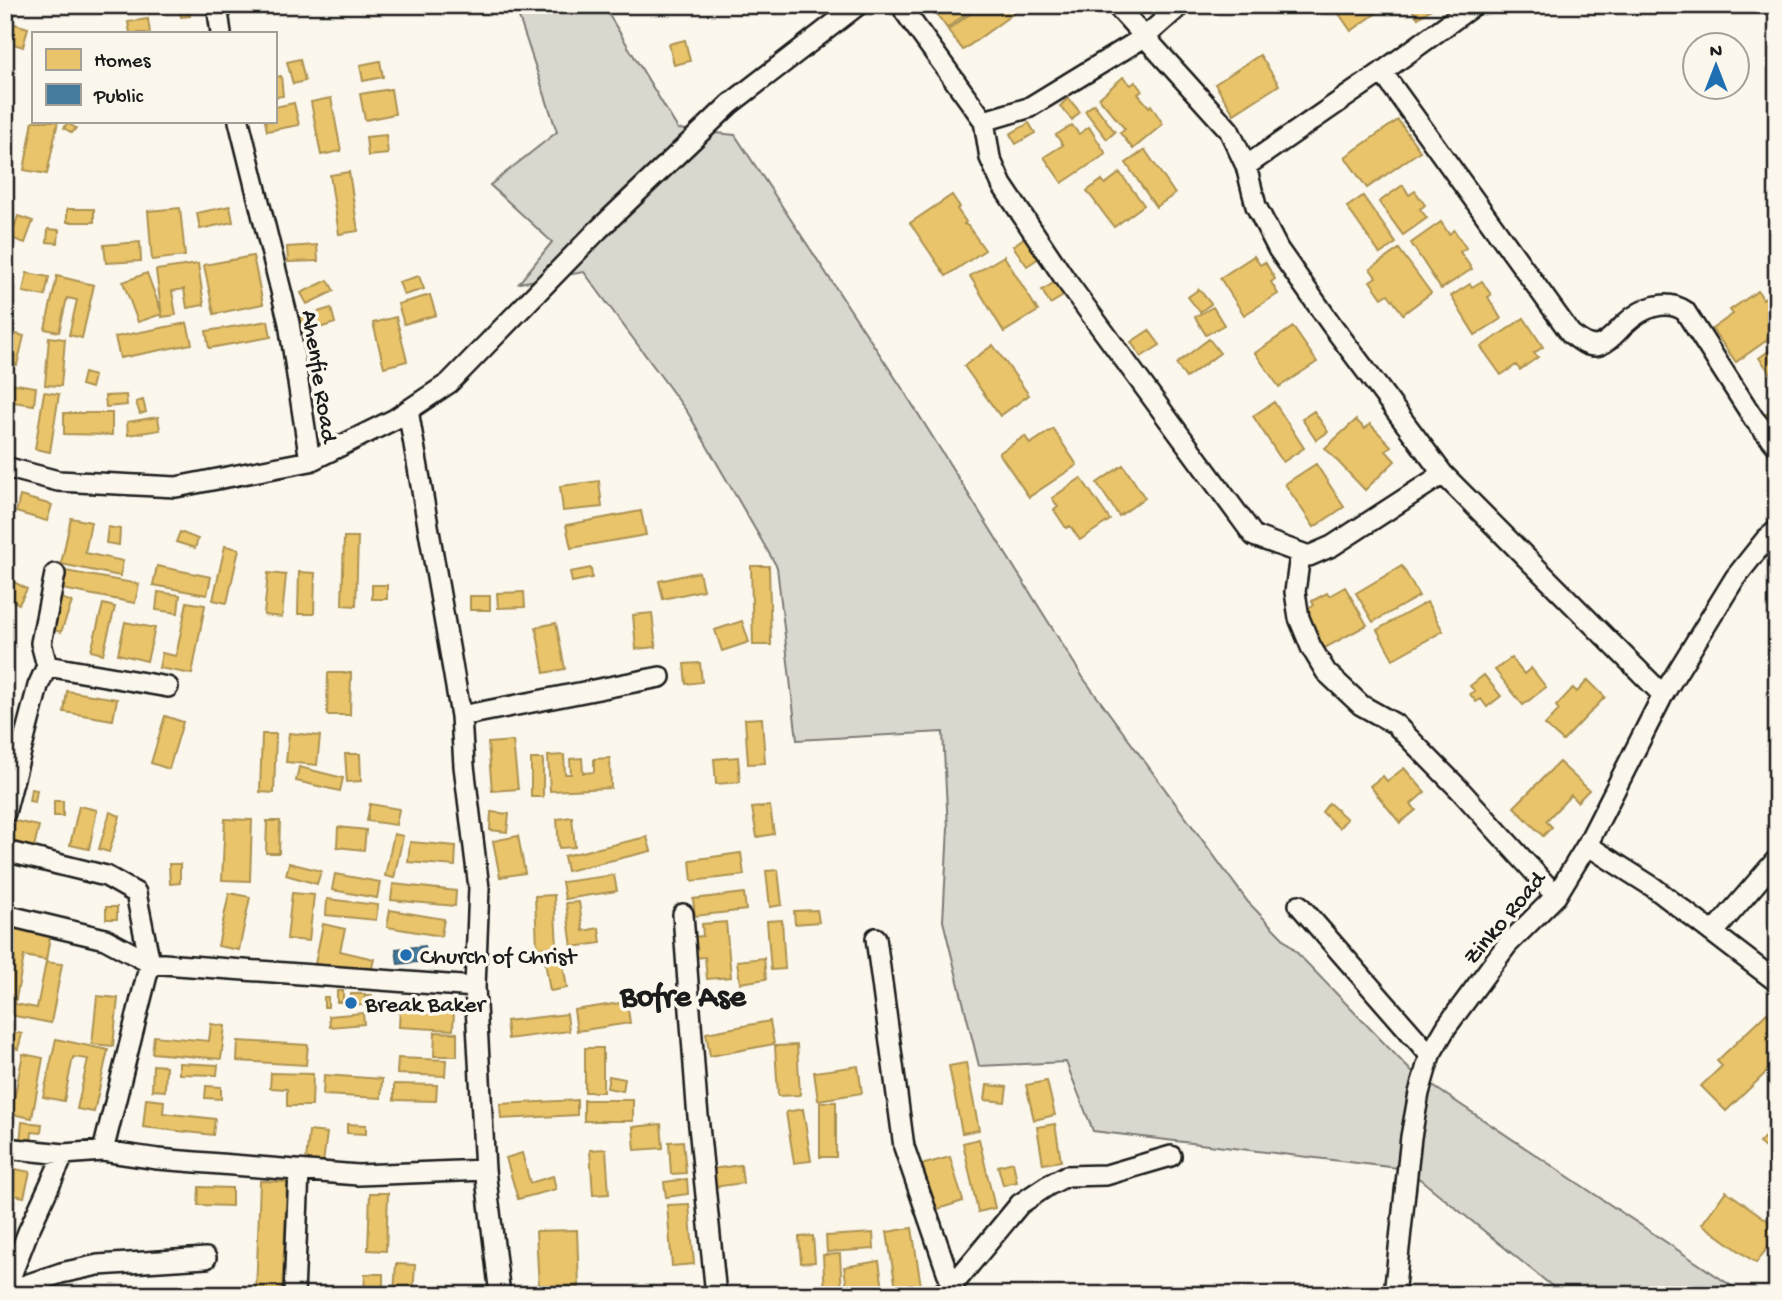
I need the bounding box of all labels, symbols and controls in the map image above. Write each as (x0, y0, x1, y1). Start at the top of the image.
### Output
legend (32, 32, 276, 122)
north arrow (1680, 32, 1750, 102)
text: N (1710, 41, 1722, 64)
text: Homes (94, 50, 152, 75)
text: Public (93, 86, 144, 111)
street label: Ahenfie Road (293, 308, 343, 447)
street label: Zinko Road (1458, 865, 1554, 972)
place label: Church of Christ (420, 944, 578, 973)
marker: Church of Christ (398, 947, 414, 963)
district label: Bofre Ase (619, 980, 747, 1018)
place label: Break Baker (364, 992, 488, 1021)
marker: Break Baker (343, 995, 359, 1011)

